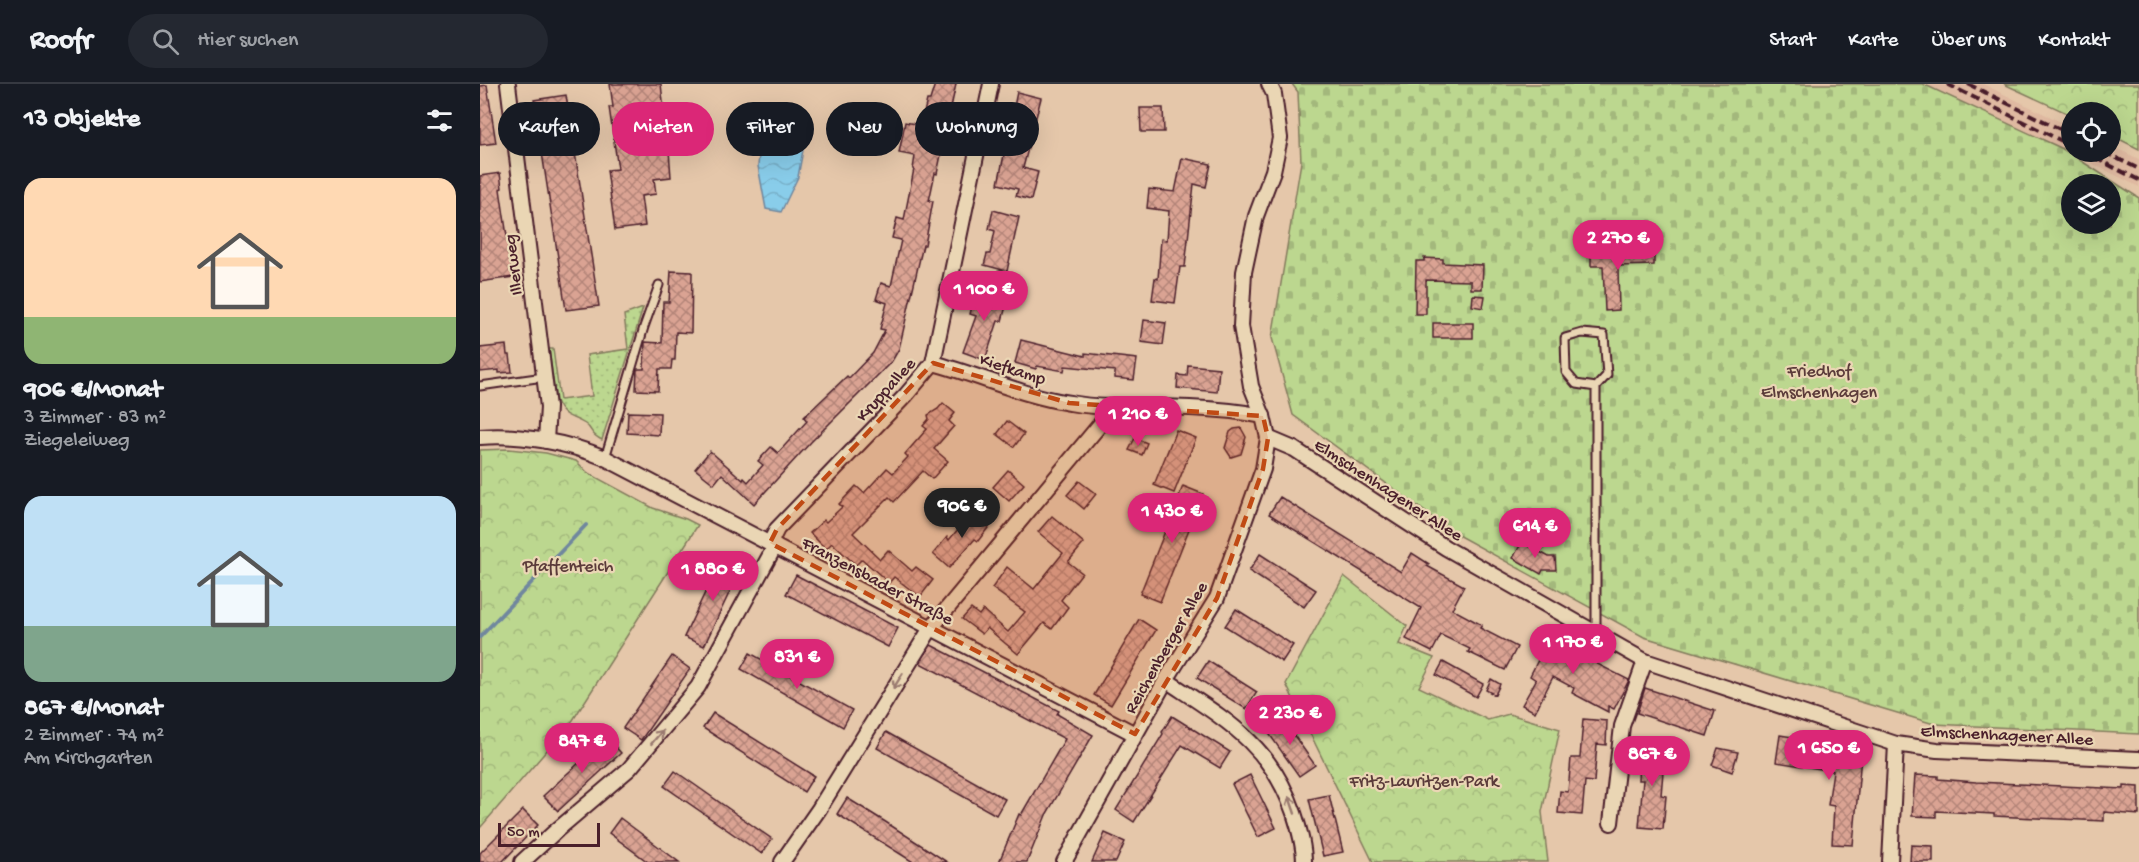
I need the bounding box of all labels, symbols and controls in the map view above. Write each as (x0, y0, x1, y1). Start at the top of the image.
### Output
search box (128, 14, 548, 68)
text: Roofr (30, 25, 92, 58)
icon: search (149, 25, 182, 58)
text: Hier suchen (197, 28, 298, 54)
text: Start (1769, 29, 1815, 54)
text: Karte (1848, 29, 1898, 54)
text: Über uns (1931, 29, 2005, 54)
text: Kontakt (2038, 29, 2109, 54)
chip: Kaufen (498, 102, 600, 156)
chip: Mieten (612, 102, 714, 156)
chip: Filter (726, 102, 814, 156)
chip: Neu (826, 102, 903, 156)
chip: Wohnung (915, 102, 1039, 156)
map controls (2061, 102, 2121, 234)
button: locate (2061, 102, 2121, 162)
icon: filters (423, 104, 456, 137)
text: 13 Objekte (24, 105, 140, 136)
button: layers (2061, 174, 2121, 234)
icon: home (186, 217, 294, 325)
pin: 2 270 € (1563, 220, 1673, 271)
text: 2 270 € (1587, 228, 1649, 251)
street label: Illerweg (500, 233, 529, 296)
pin: 1 100 € (929, 271, 1039, 322)
text: 1 100 € (954, 279, 1014, 302)
street label: Kiefkamp (977, 350, 1048, 391)
street label: Kruppallee (853, 354, 922, 427)
park label: Friedhof Elmschenhagen (1761, 362, 1877, 404)
text: 906 €/Monat (24, 376, 162, 407)
pin: 1 210 € (1083, 396, 1193, 447)
text: 1 210 € (1109, 404, 1167, 427)
text: 3 Zimmer · 83 m² (24, 407, 166, 430)
text: Ziegeleiweg (24, 430, 130, 453)
street label: Elmschenhagener Allee (1309, 435, 1466, 547)
pin: 906 € (920, 488, 1004, 539)
pin: 1 430 € (1117, 493, 1227, 544)
text: 906 € (938, 496, 986, 519)
text: 1 430 € (1142, 501, 1202, 524)
pin: 614 € (1493, 508, 1577, 559)
text: 614 € (1513, 516, 1557, 539)
street label: Franzensbader Straße (796, 533, 957, 631)
icon: home (186, 535, 294, 643)
pin: 1 880 € (658, 551, 768, 602)
park label: Pfaffenteich (522, 557, 614, 578)
text: 1 880 € (682, 559, 744, 582)
street label: Reichenberger Allee (1121, 578, 1214, 718)
pin: 1 170 € (1518, 624, 1628, 675)
text: 1 170 € (1543, 632, 1603, 655)
pin: 831 € (755, 639, 839, 690)
text: 831 € (774, 647, 820, 670)
one-way arrow (891, 672, 903, 689)
text: 867 €/Monat (24, 694, 162, 725)
pin: 2 230 € (1235, 695, 1345, 746)
text: 2 230 € (1259, 703, 1321, 726)
street label: Elmschenhagener Allee (1920, 721, 2095, 752)
pin: 847 € (540, 723, 624, 774)
text: 2 Zimmer · 74 m² (24, 725, 164, 748)
one-way arrow (650, 729, 663, 745)
pin: 1 650 € (1774, 730, 1884, 781)
text: 847 € (558, 731, 606, 754)
pin: 867 € (1610, 736, 1694, 787)
text: 1 650 € (1798, 738, 1860, 761)
text: 867 € (1628, 744, 1676, 767)
text: Am Kirchgarten (24, 748, 152, 771)
park label: Fritz-Lauritzen-Park (1349, 772, 1500, 793)
one-way arrow (1285, 796, 1296, 815)
scale bar (498, 820, 600, 848)
text: 50 m (507, 824, 540, 843)

